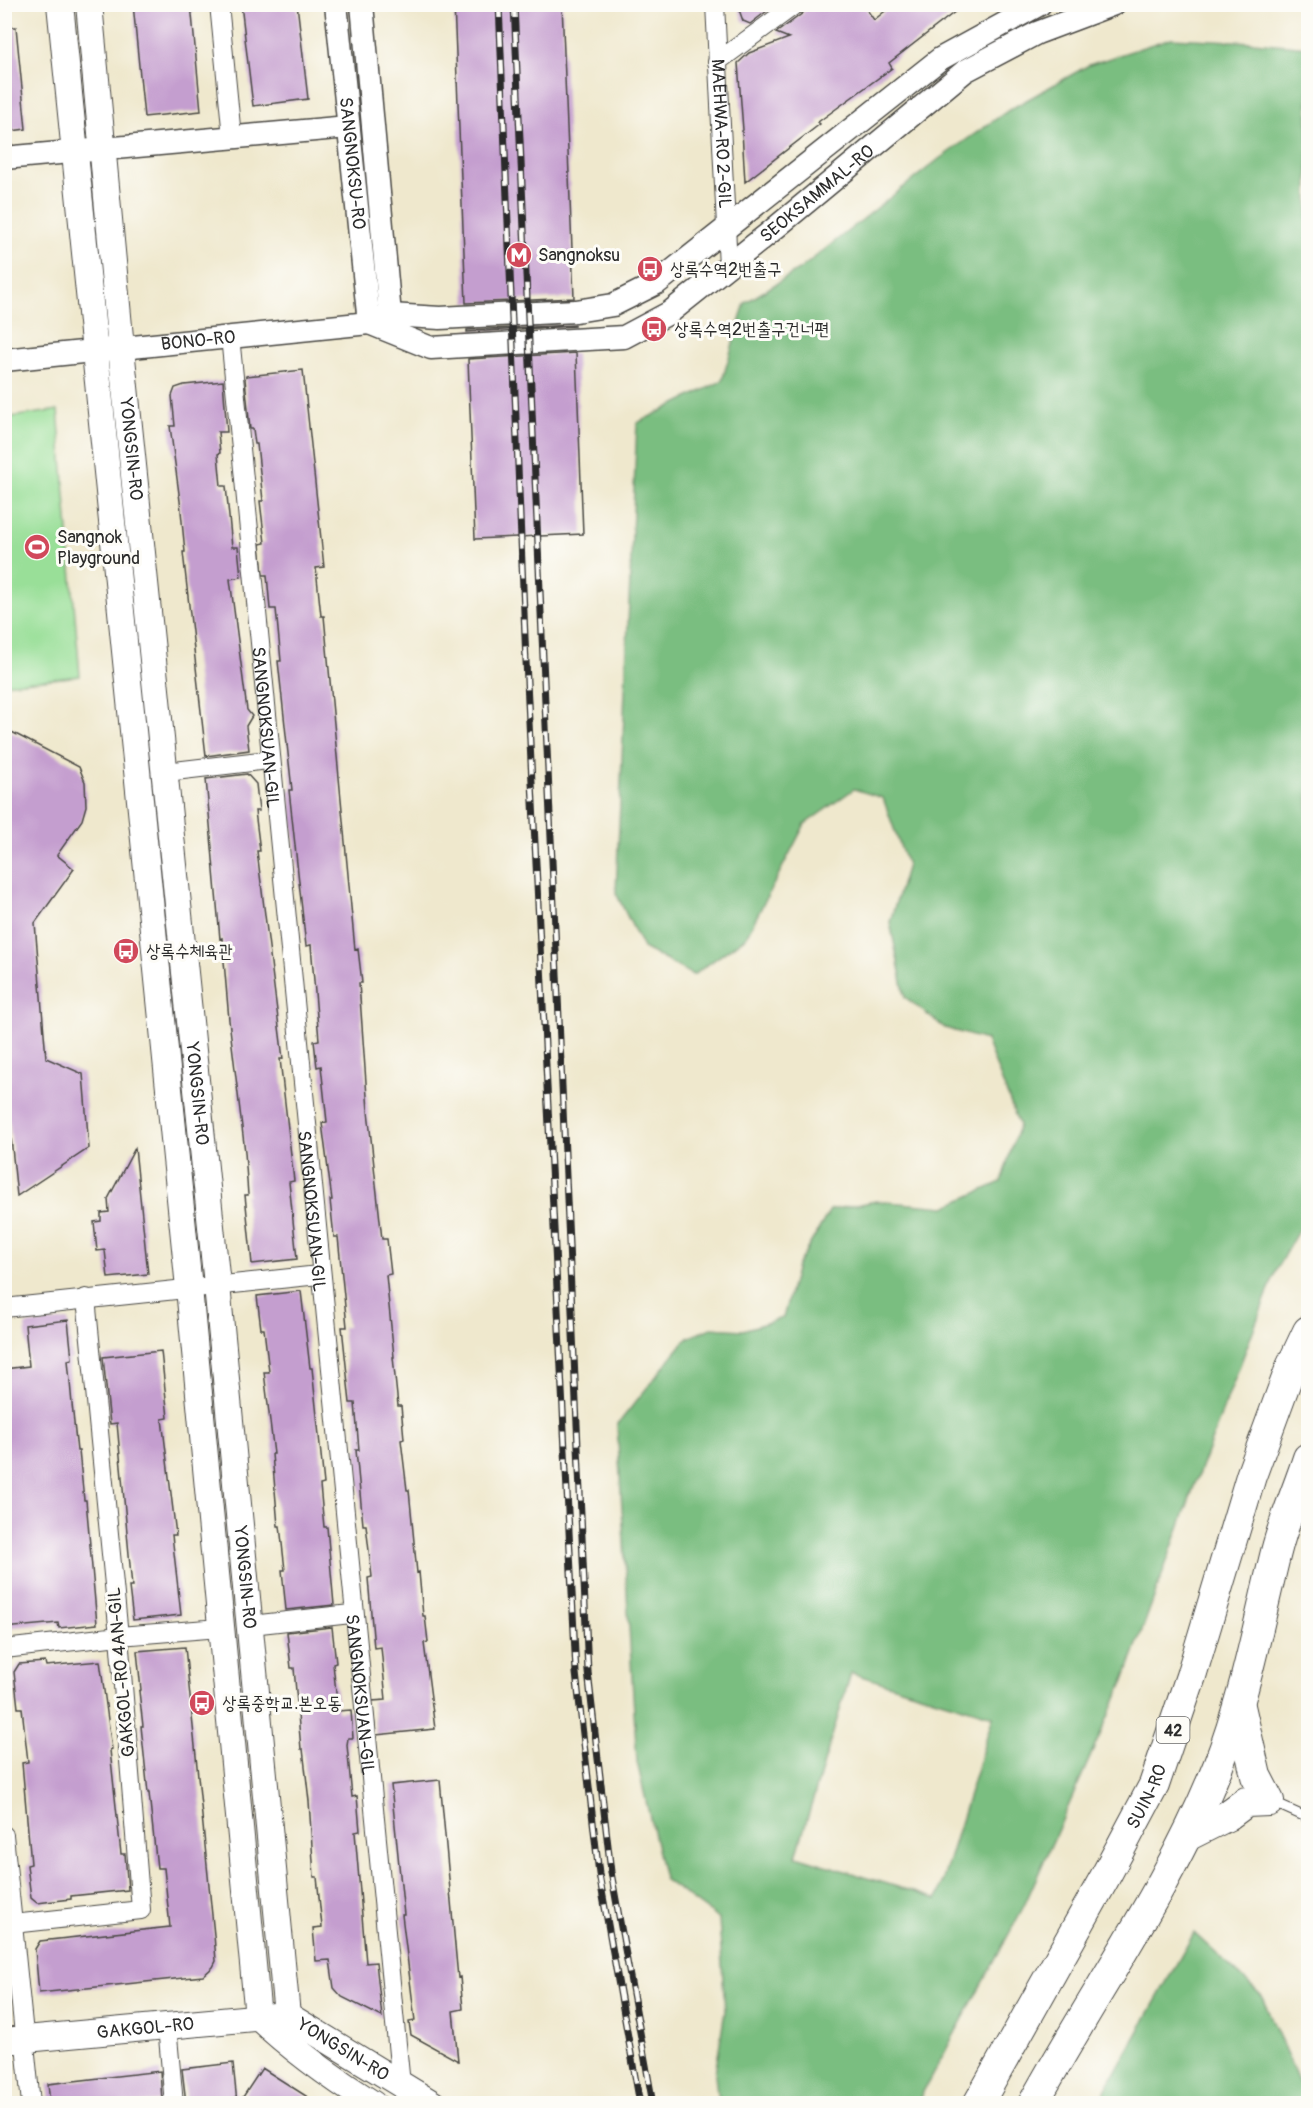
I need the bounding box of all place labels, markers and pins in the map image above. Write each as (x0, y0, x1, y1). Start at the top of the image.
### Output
metro station icon: Sangnoksu (504, 240, 534, 270)
place label: Sangnoksu (538, 244, 620, 267)
bus stop icon: 상록수역2번출구 (635, 254, 665, 284)
place label: 상록수역2번출구 (670, 258, 781, 281)
bus stop icon: 상록수역2번출구건너편 (639, 314, 669, 344)
place label: 상록수역2번출구건너편 (674, 318, 829, 341)
place label: Sangnok Playground (57, 526, 140, 570)
sports icon: Sangnok Playground (22, 532, 52, 562)
bus stop icon: 상록수체육관 (111, 936, 141, 966)
place label: 상록수체육관 (146, 940, 233, 963)
bus stop icon: 상록중학교.본오동 (187, 1688, 217, 1718)
place label: 상록중학교.본오동 (222, 1692, 342, 1715)

